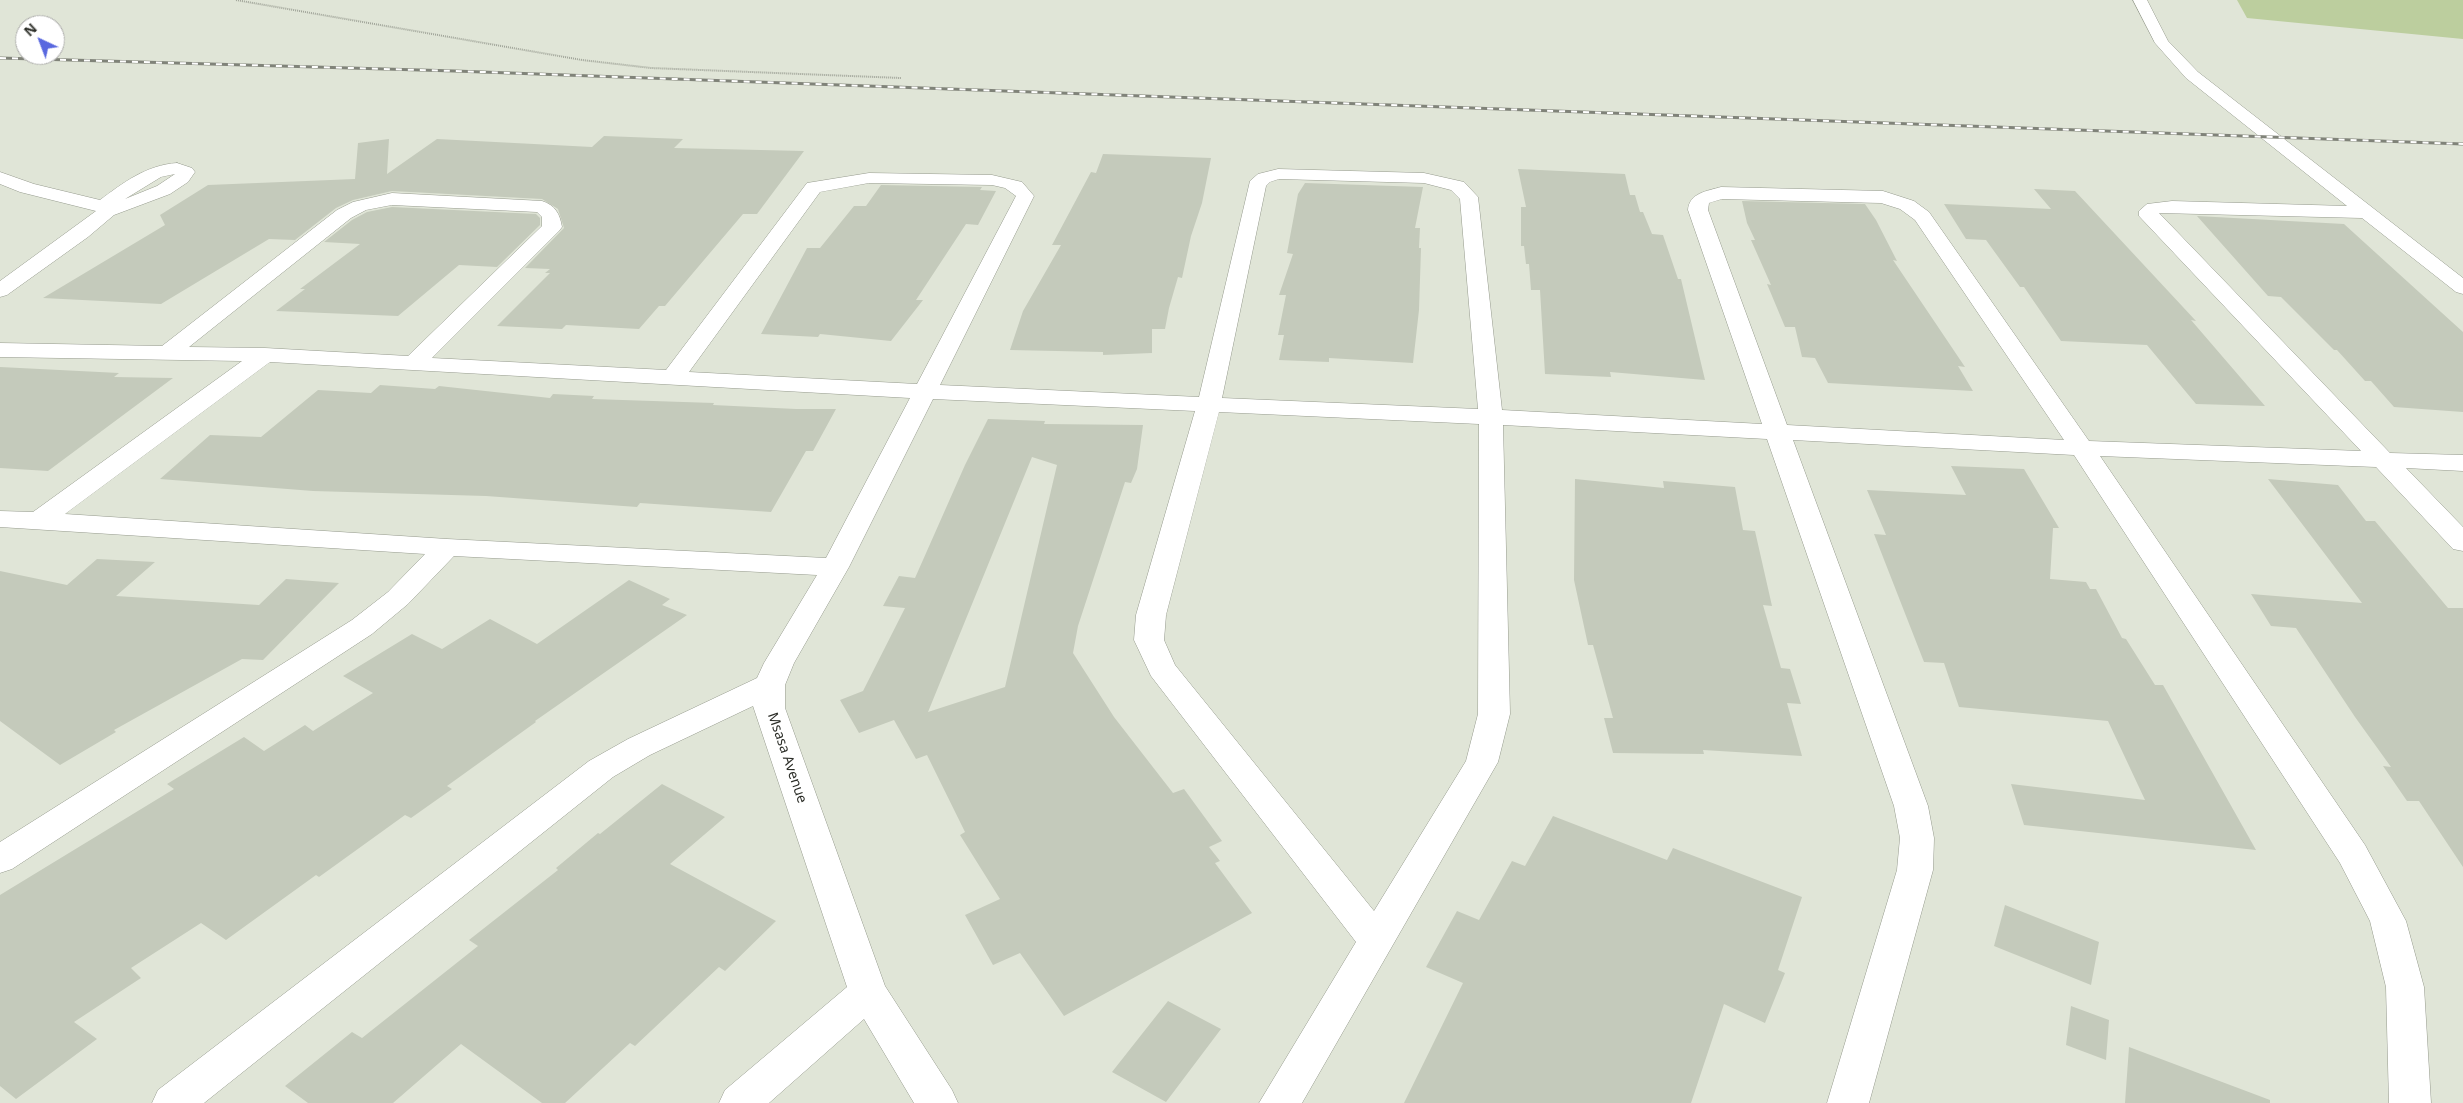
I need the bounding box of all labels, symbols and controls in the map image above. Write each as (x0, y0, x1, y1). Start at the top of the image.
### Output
north arrow (15, 15, 65, 65)
text: N (19, 19, 41, 40)
street label: Msasa Avenue (764, 711, 810, 805)

